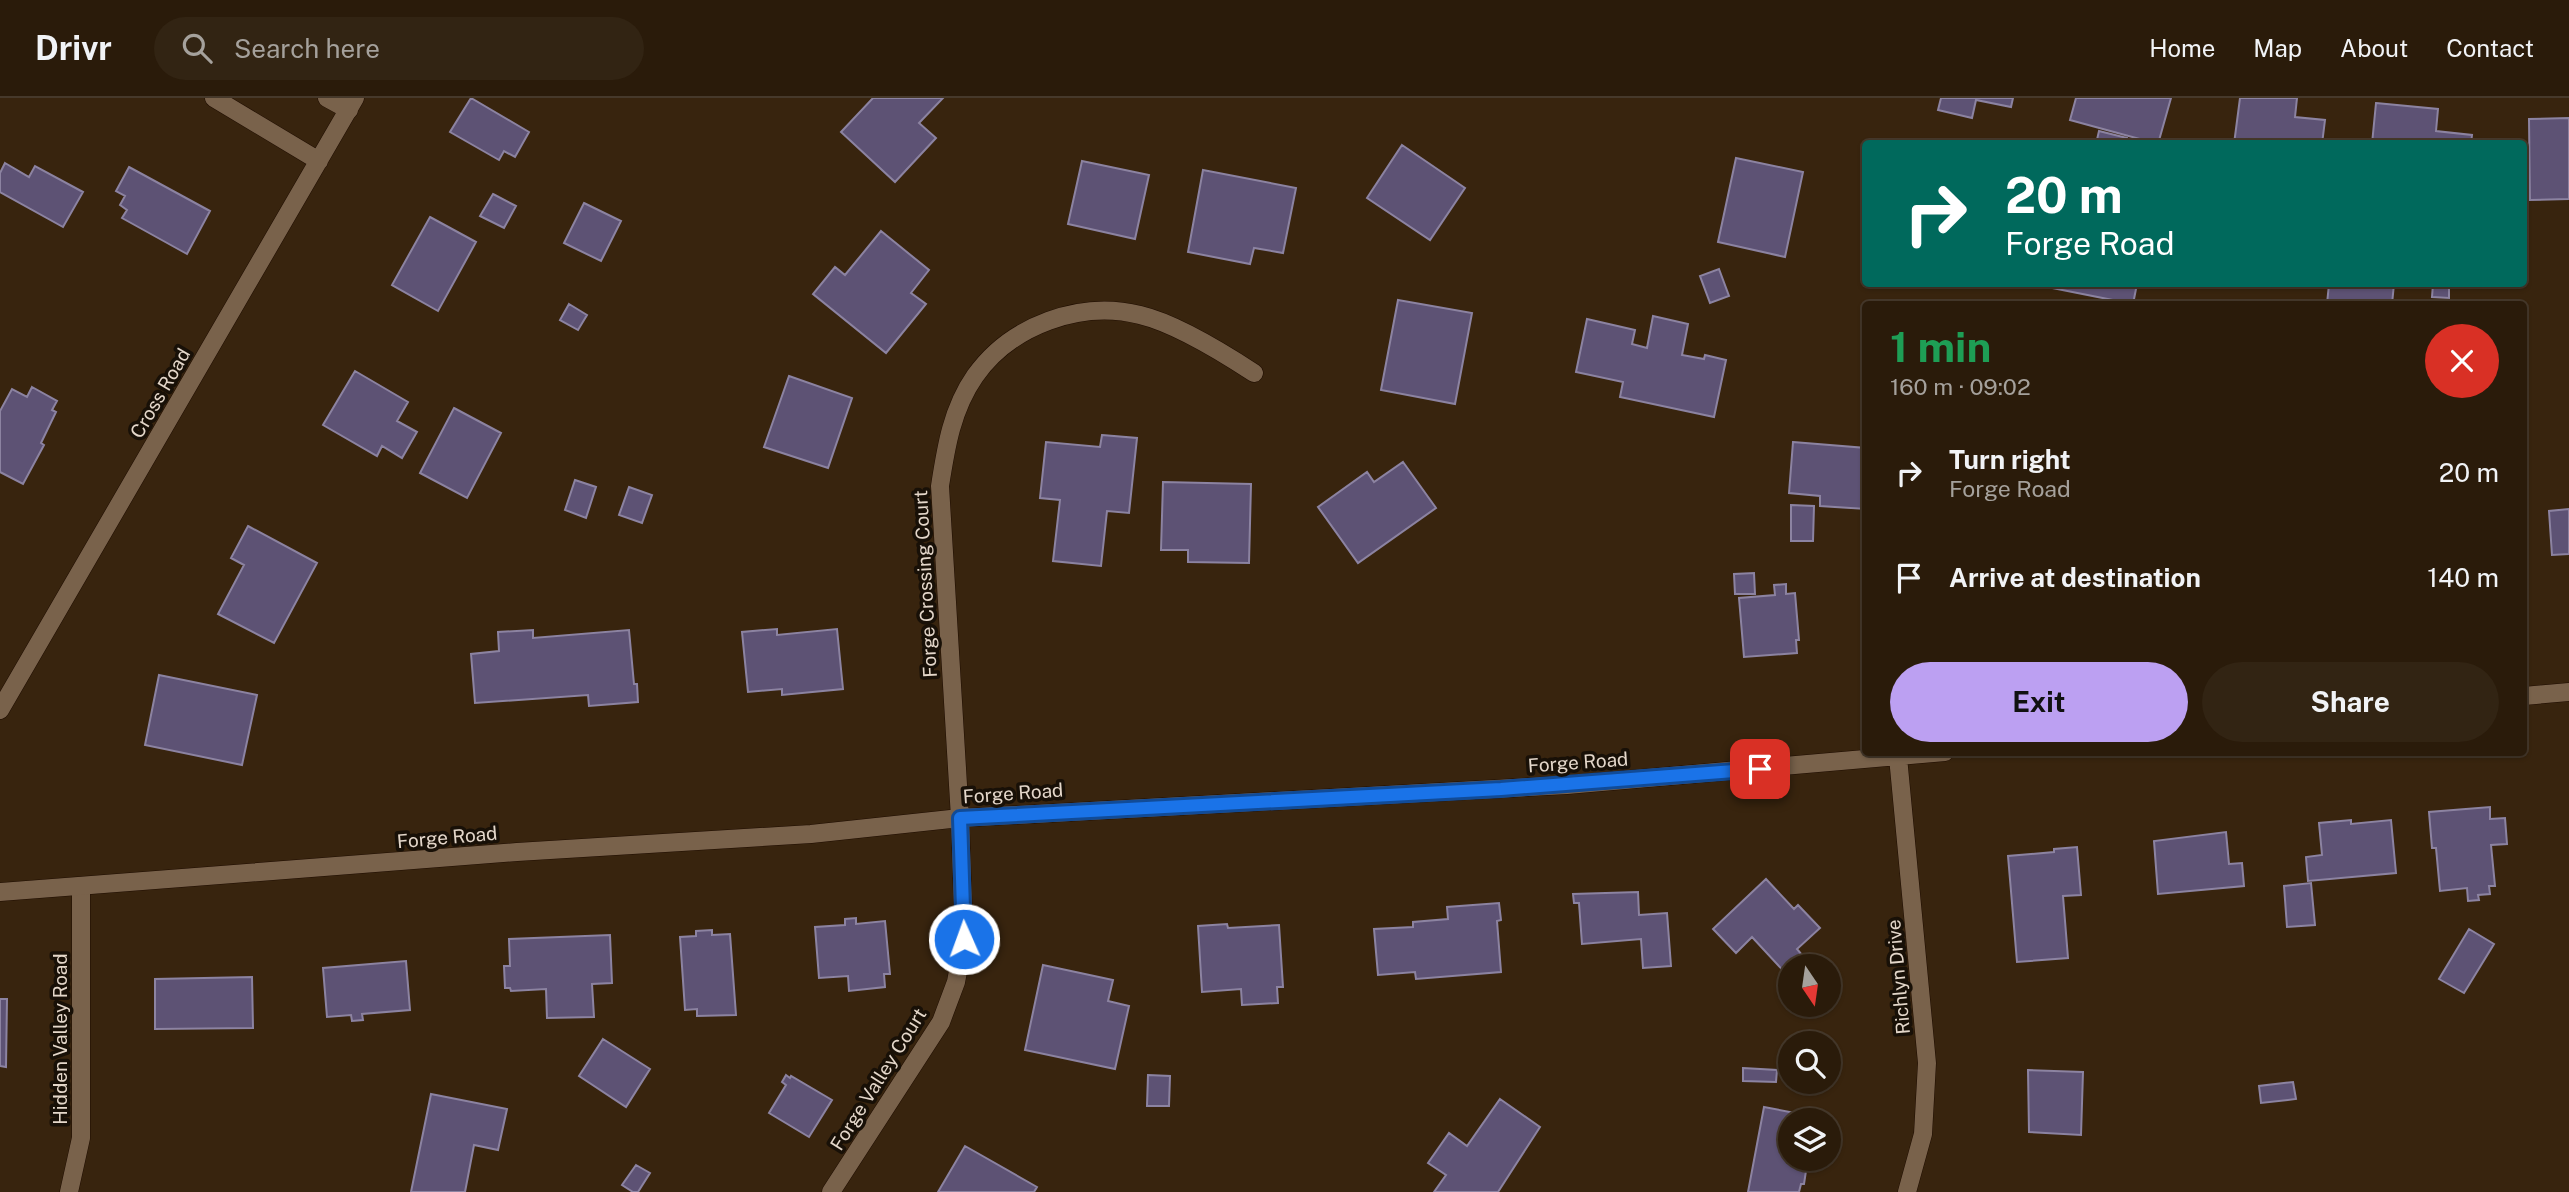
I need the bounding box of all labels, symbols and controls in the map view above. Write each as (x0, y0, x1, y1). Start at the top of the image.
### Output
search box (154, 17, 644, 80)
text: Drivr (35, 29, 112, 67)
icon: search (178, 29, 216, 67)
text: Search here (234, 33, 380, 64)
text: Home (2149, 34, 2215, 62)
text: Map (2253, 34, 2302, 62)
text: About (2340, 34, 2408, 62)
text: Contact (2446, 34, 2534, 62)
text: 20 m (2005, 166, 2123, 224)
icon: right (1890, 168, 1981, 259)
text: Forge Road (2005, 225, 2174, 262)
text: 1 min (1890, 322, 1991, 371)
button: close (2425, 324, 2499, 398)
street label: Cross Road (126, 344, 194, 442)
text: 160 m · 09:02 (1890, 373, 2031, 400)
text: Turn right (1949, 444, 2071, 475)
icon: right (1890, 454, 1928, 492)
text: 20 m (2439, 457, 2499, 488)
text: Forge Road (1949, 475, 2071, 502)
street label: Forge Crossing Court (909, 490, 941, 678)
icon: arrive (1890, 559, 1928, 597)
text: Arrive at destination (1949, 562, 2201, 593)
text: 140 m (2427, 562, 2499, 593)
button: Exit (1890, 662, 2188, 742)
button: Share (2202, 662, 2499, 742)
pin (1730, 739, 1790, 799)
street label: Forge Road (1527, 748, 1629, 776)
icon: arrive (1741, 750, 1779, 788)
street label: Forge Road (962, 779, 1064, 807)
street label: Forge Road (396, 822, 498, 852)
position arrow (927, 902, 1001, 976)
street label: Richlyn Drive (1882, 919, 1914, 1035)
street label: Hidden Valley Road (49, 953, 71, 1125)
north arrow (1778, 954, 1841, 1017)
map controls (1778, 954, 1841, 1171)
street label: Forge Valley Court (825, 1004, 931, 1154)
button: search (1778, 1031, 1841, 1094)
button: layers (1778, 1108, 1841, 1171)

